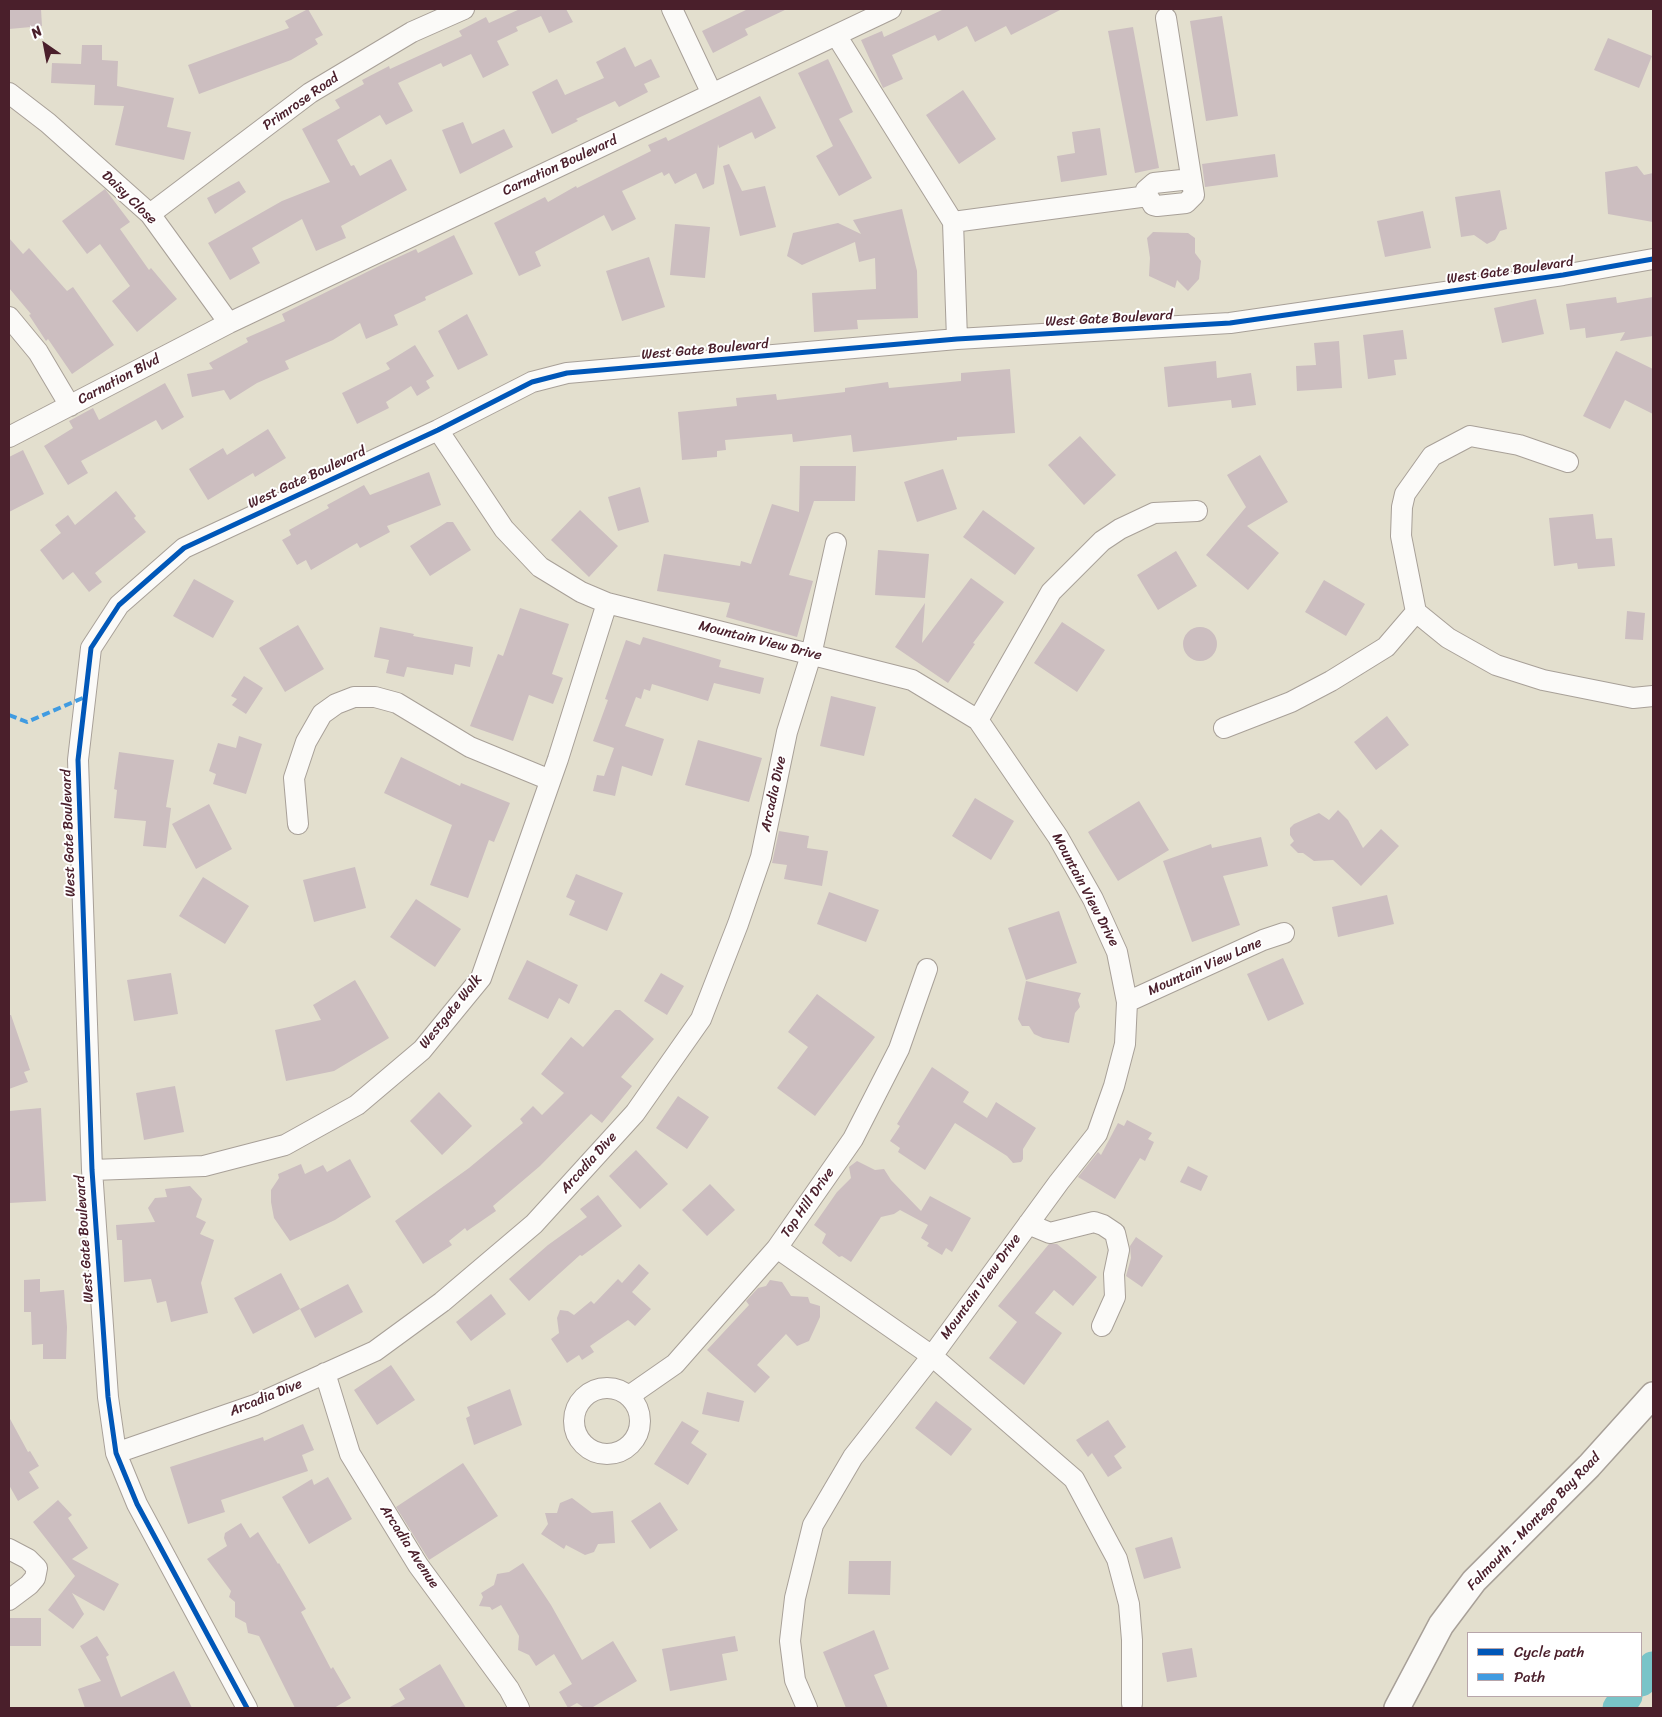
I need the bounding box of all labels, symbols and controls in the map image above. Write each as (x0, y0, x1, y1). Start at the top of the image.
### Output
text: N (26, 19, 47, 45)
north arrow (20, 20, 70, 70)
street label: Primrose Road (260, 70, 342, 134)
street label: Carnation Boulevard (500, 132, 620, 200)
street label: Daisy Close (98, 168, 160, 228)
street label: West Gate Boulevard (1446, 254, 1574, 288)
street label: West Gate Boulevard (1045, 307, 1173, 331)
street label: West Gate Boulevard (641, 336, 769, 364)
street label: Carnation Blvd (75, 351, 163, 409)
street label: West Gate Boulevard (246, 443, 368, 513)
street label: Mountain View Drive (697, 618, 823, 664)
street label: Arcadia Dive (758, 755, 790, 833)
street label: West Gate Boulevard (58, 769, 80, 897)
street label: Mountain View Drive (1048, 830, 1122, 950)
street label: Mountain View Lane (1146, 934, 1264, 1000)
street label: Westgate Walk (416, 972, 486, 1052)
street label: Arcadia Dive (557, 1129, 621, 1197)
street label: Top Hill Drive (778, 1165, 838, 1241)
street label: West Gate Boulevard (72, 1175, 98, 1303)
street label: Mountain View Drive (937, 1231, 1025, 1343)
street label: Arcadia Dive (227, 1376, 305, 1420)
street label: Falmouth - Montego Bay Road (1464, 1450, 1604, 1594)
street label: Arcadia Avenue (376, 1502, 442, 1592)
legend (1467, 1632, 1642, 1697)
text: Cycle path (1514, 1639, 1584, 1665)
text: Path (1514, 1664, 1545, 1690)

